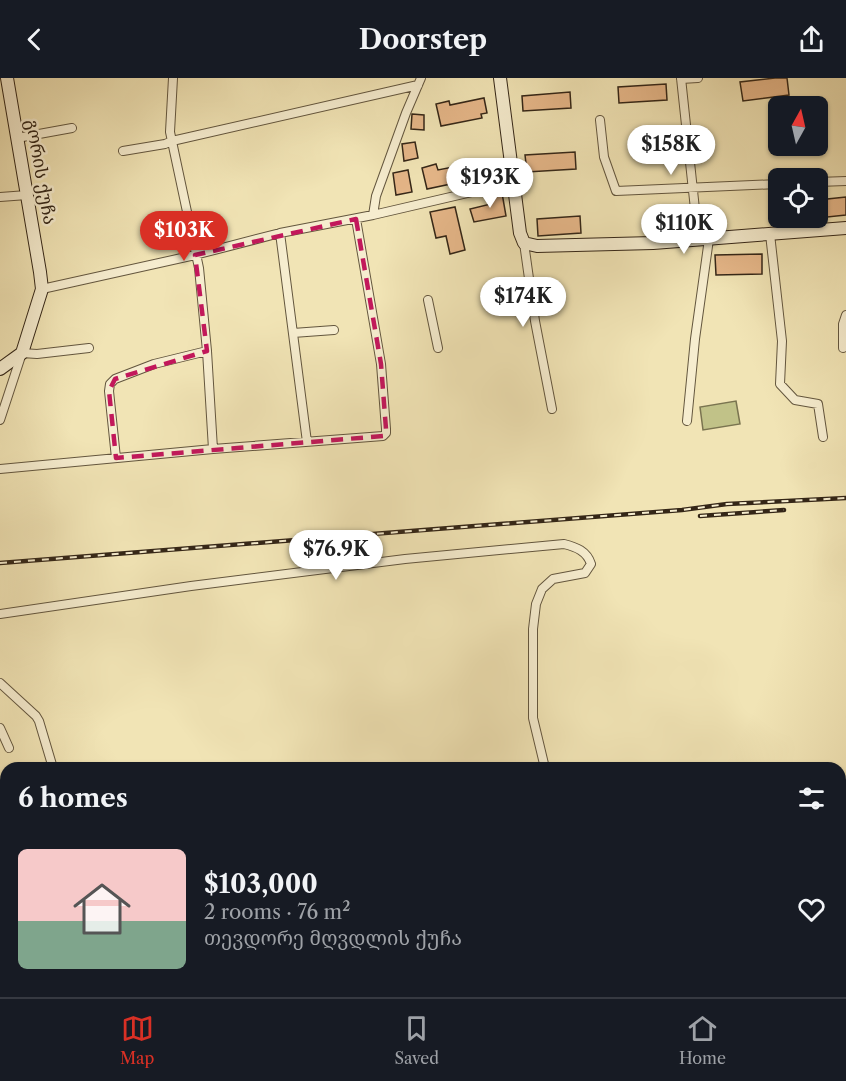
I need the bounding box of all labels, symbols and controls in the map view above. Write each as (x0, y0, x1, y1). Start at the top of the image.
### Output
icon: back (18, 23, 51, 56)
text: Doorstep (359, 23, 487, 56)
icon: share (795, 23, 828, 56)
north arrow (768, 96, 828, 156)
map controls (768, 96, 828, 228)
street label: გორის ქუჩა (21, 118, 61, 226)
pin: $158K (629, 125, 713, 176)
text: $158K (641, 132, 701, 156)
pin: $193K (448, 158, 532, 209)
text: $193K (460, 165, 520, 189)
button: locate (768, 168, 828, 228)
pin: $110K (642, 204, 726, 255)
pin: $103K (142, 211, 226, 262)
text: $110K (655, 211, 713, 235)
text: $103K (154, 218, 214, 242)
pin: $174K (481, 277, 565, 328)
text: $174K (494, 284, 552, 308)
pin: $76.9K (287, 530, 385, 581)
text: $76.9K (303, 537, 369, 561)
text: 6 homes (18, 782, 128, 814)
icon: filters (795, 782, 828, 815)
text: $103,000 (204, 868, 318, 900)
icon: home (66, 873, 138, 945)
icon: heart (795, 893, 828, 926)
text: 2 rooms · 76 m² (204, 900, 350, 924)
text: თევდორე მღვდლის ქუჩა (204, 926, 462, 950)
tab: Map (120, 1012, 154, 1068)
tab: Saved (394, 1012, 439, 1068)
tab: Home (679, 1012, 726, 1068)

